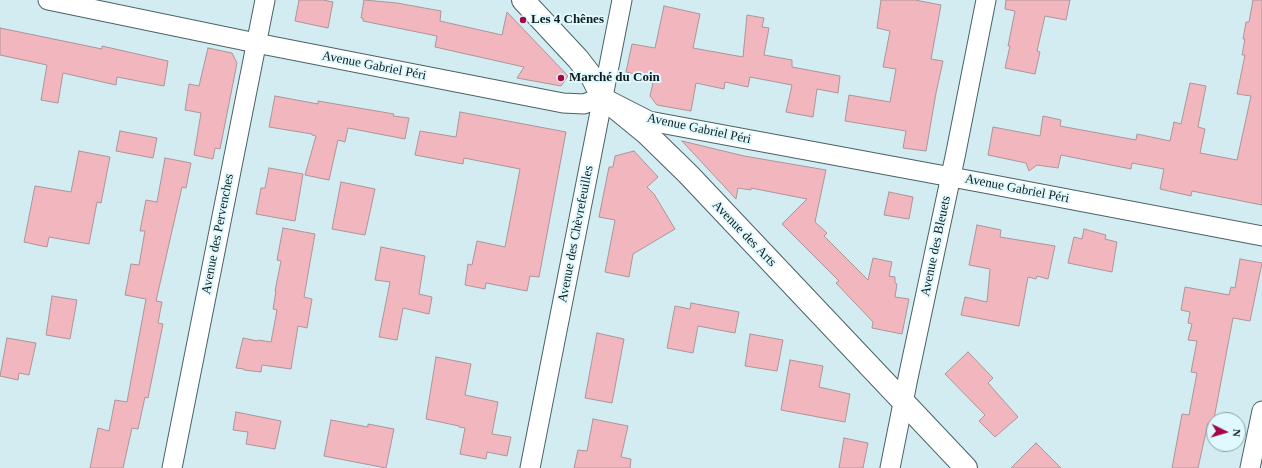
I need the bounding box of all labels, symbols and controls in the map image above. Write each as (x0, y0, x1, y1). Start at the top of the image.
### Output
place label: Les 4 Chênes (531, 12, 604, 28)
marker: Les 4 Chênes (518, 15, 528, 25)
street label: Avenue Gabriel Péri (321, 48, 427, 84)
place label: Marché du Coin (569, 70, 660, 86)
marker: Marché du Coin (556, 73, 566, 83)
street label: Avenue Gabriel Péri (646, 110, 752, 148)
street label: Avenue des Chèvrefeuilles (555, 164, 597, 304)
street label: Avenue Gabriel Péri (964, 171, 1070, 207)
street label: Avenue des Pervenches (199, 172, 237, 296)
street label: Avenue des Bleuets (918, 194, 954, 298)
street label: Avenue des Arts (709, 198, 779, 270)
north arrow (1206, 412, 1246, 452)
text: N (1231, 428, 1243, 437)

